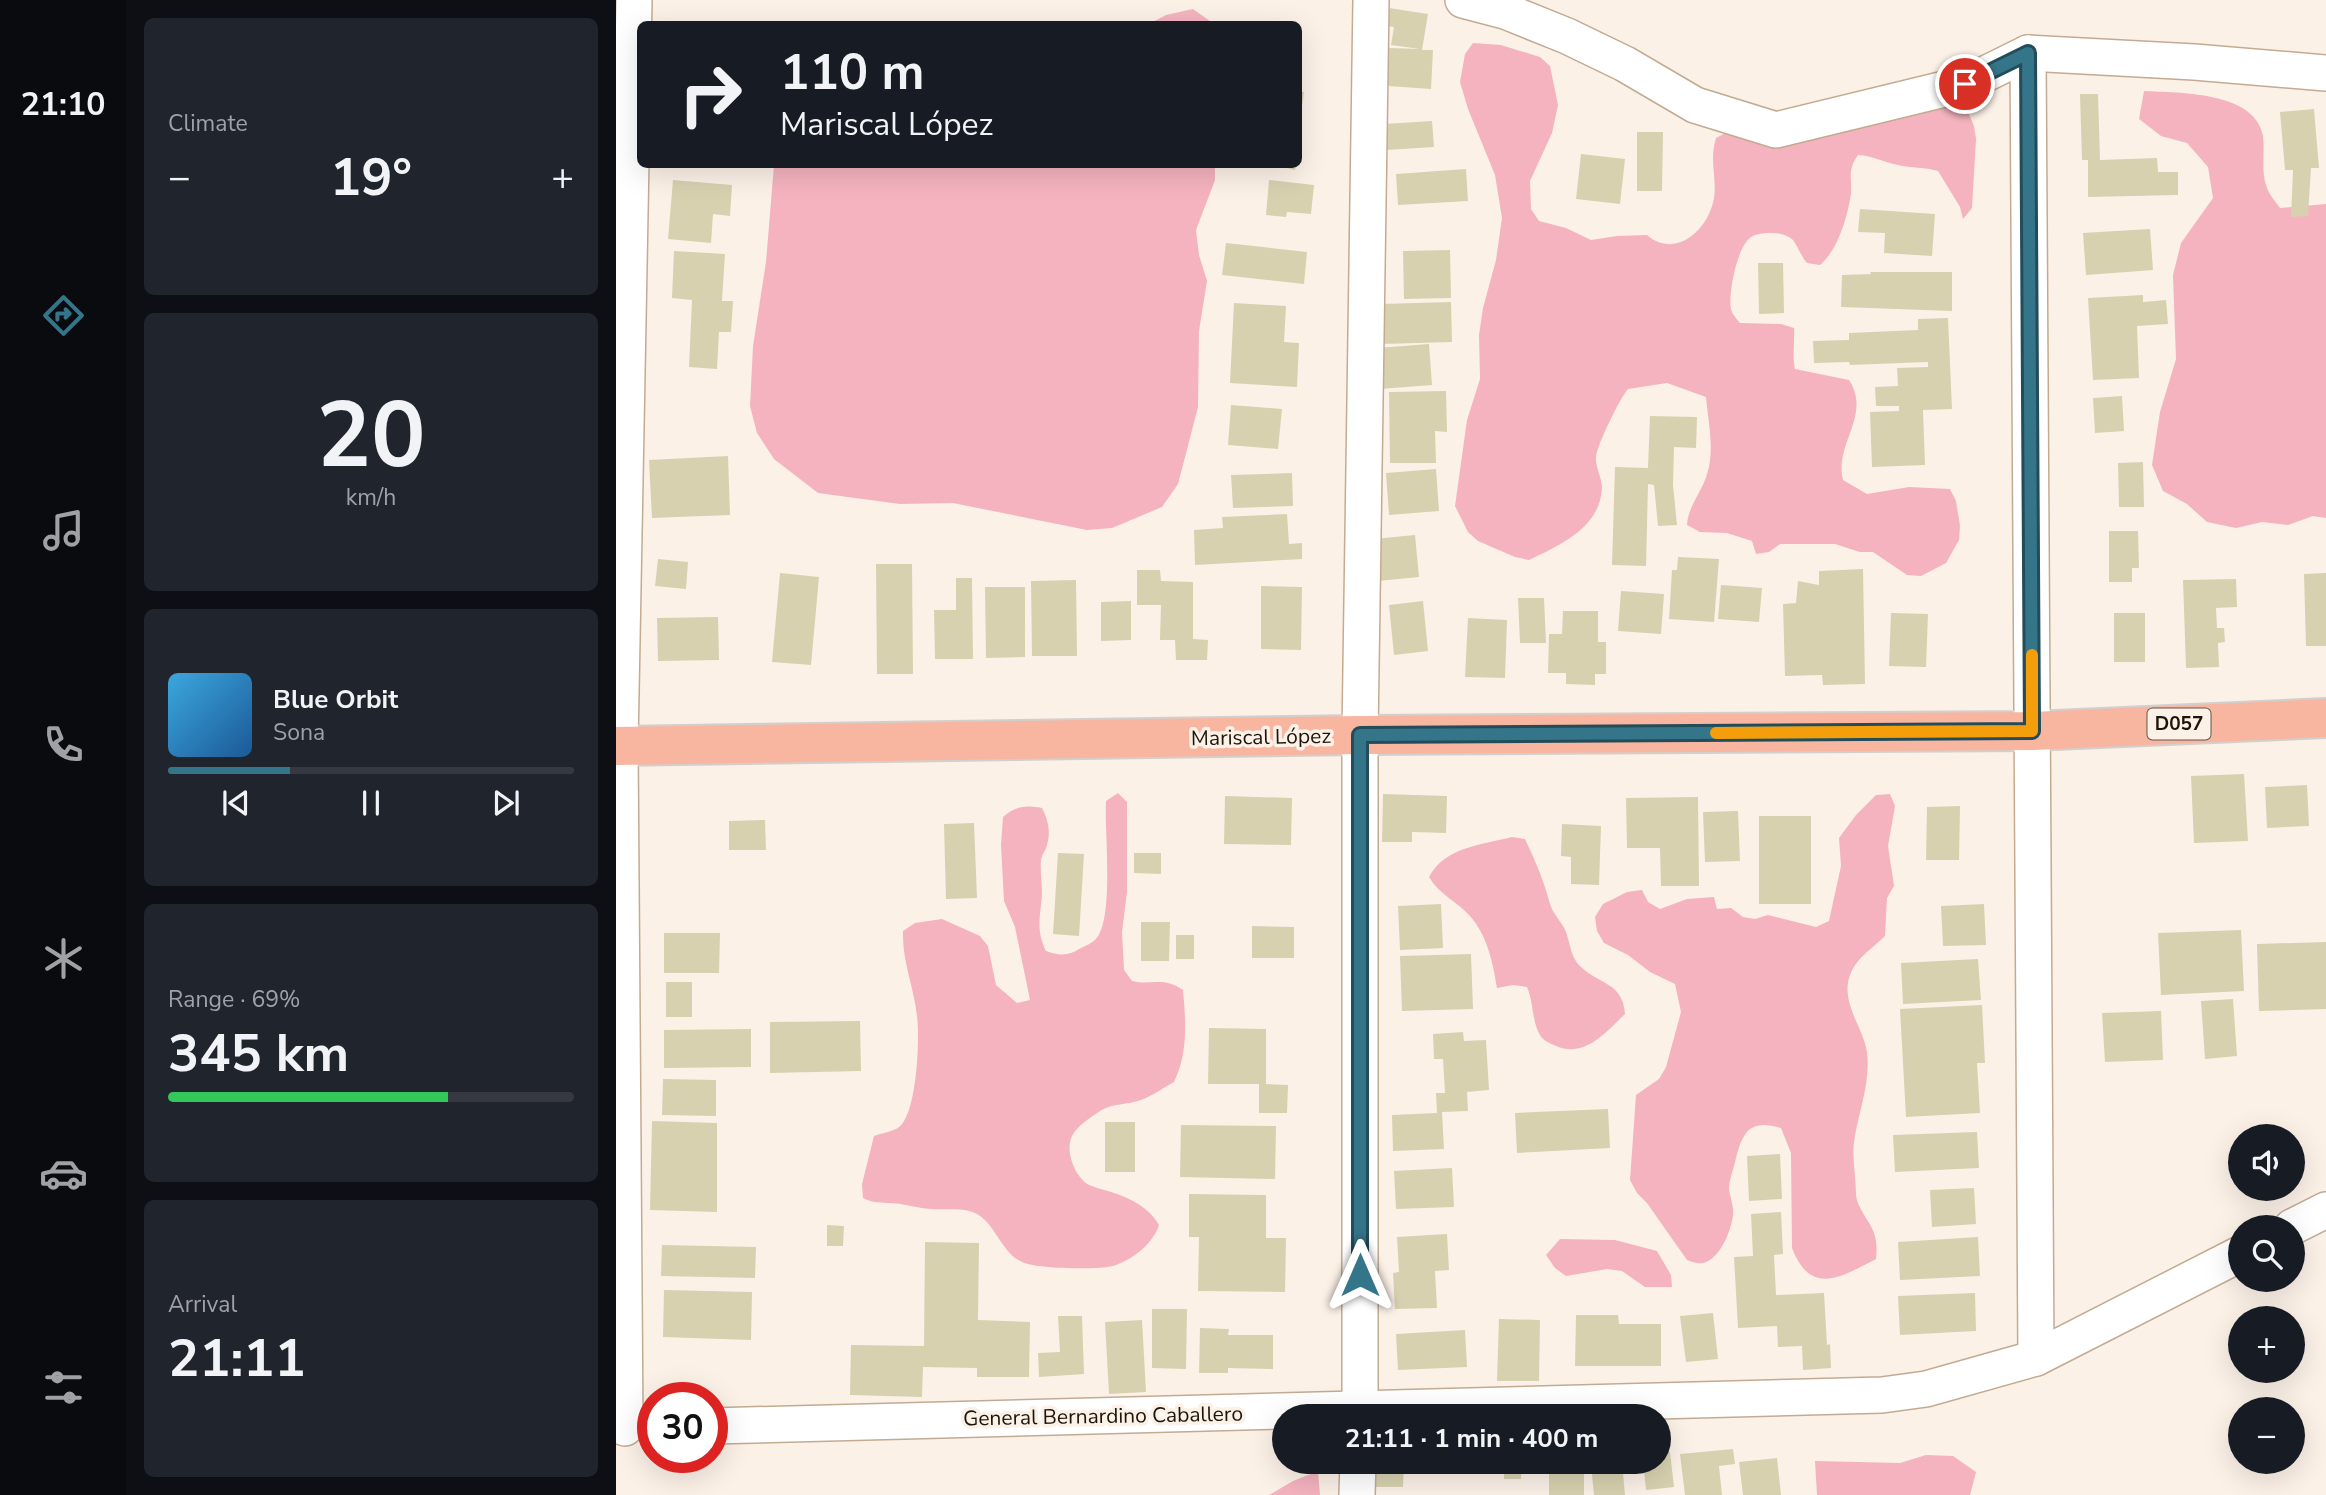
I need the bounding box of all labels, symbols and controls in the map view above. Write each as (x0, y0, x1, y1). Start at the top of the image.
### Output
text: 110 m (780, 39, 924, 106)
icon: right (665, 49, 756, 140)
pin (1935, 54, 1995, 114)
icon: arrive (1946, 65, 1984, 103)
text: 21:10 (21, 83, 105, 126)
text: Mariscal López (780, 103, 993, 146)
text: Climate (168, 108, 248, 139)
text: 19° (330, 142, 412, 213)
text: − (168, 152, 191, 203)
text: + (551, 152, 574, 203)
icon: directions (39, 291, 88, 340)
text: 20 (316, 374, 426, 498)
text: km/h (346, 482, 396, 513)
icon: music (39, 506, 88, 555)
text: Blue Orbit (273, 682, 398, 717)
road number: D057 (2148, 708, 2210, 740)
text: Sona (273, 717, 325, 748)
icon: phone (39, 720, 88, 769)
street label: Mariscal López (1191, 722, 1332, 752)
icon: previous (217, 784, 255, 822)
icon: pause (352, 784, 390, 822)
icon: next (487, 784, 525, 822)
icon: climate (39, 934, 88, 983)
text: Range · 69% (168, 984, 300, 1015)
text: 345 km (168, 1018, 349, 1089)
map controls (2228, 1124, 2305, 1474)
button: sound (2228, 1124, 2305, 1201)
icon: car (39, 1149, 88, 1198)
button: search (2228, 1215, 2305, 1292)
position arrow (1323, 1238, 1397, 1312)
text: Arrival (168, 1289, 237, 1320)
button: + (2228, 1306, 2305, 1383)
text: 21:11 (168, 1323, 306, 1394)
icon: filters (39, 1363, 88, 1412)
speed limit sign: 30 (637, 1382, 728, 1473)
button: − (2228, 1397, 2305, 1474)
street label: General Bernardino Caballero (963, 1400, 1243, 1432)
text: 21:11 · 1 min · 400 m (1345, 1421, 1598, 1456)

